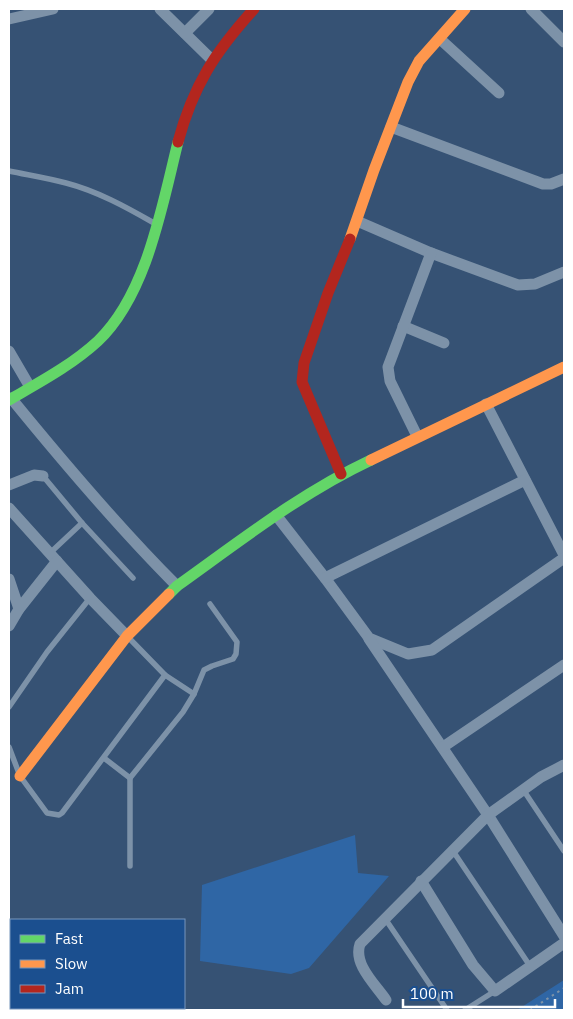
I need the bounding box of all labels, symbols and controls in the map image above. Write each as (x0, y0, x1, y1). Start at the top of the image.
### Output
legend (10, 919, 185, 1009)
text: Fast (55, 929, 83, 948)
text: Slow (55, 954, 88, 973)
scale bar (403, 976, 556, 1008)
text: Jam (55, 979, 84, 998)
text: 100 m (410, 984, 454, 1003)

